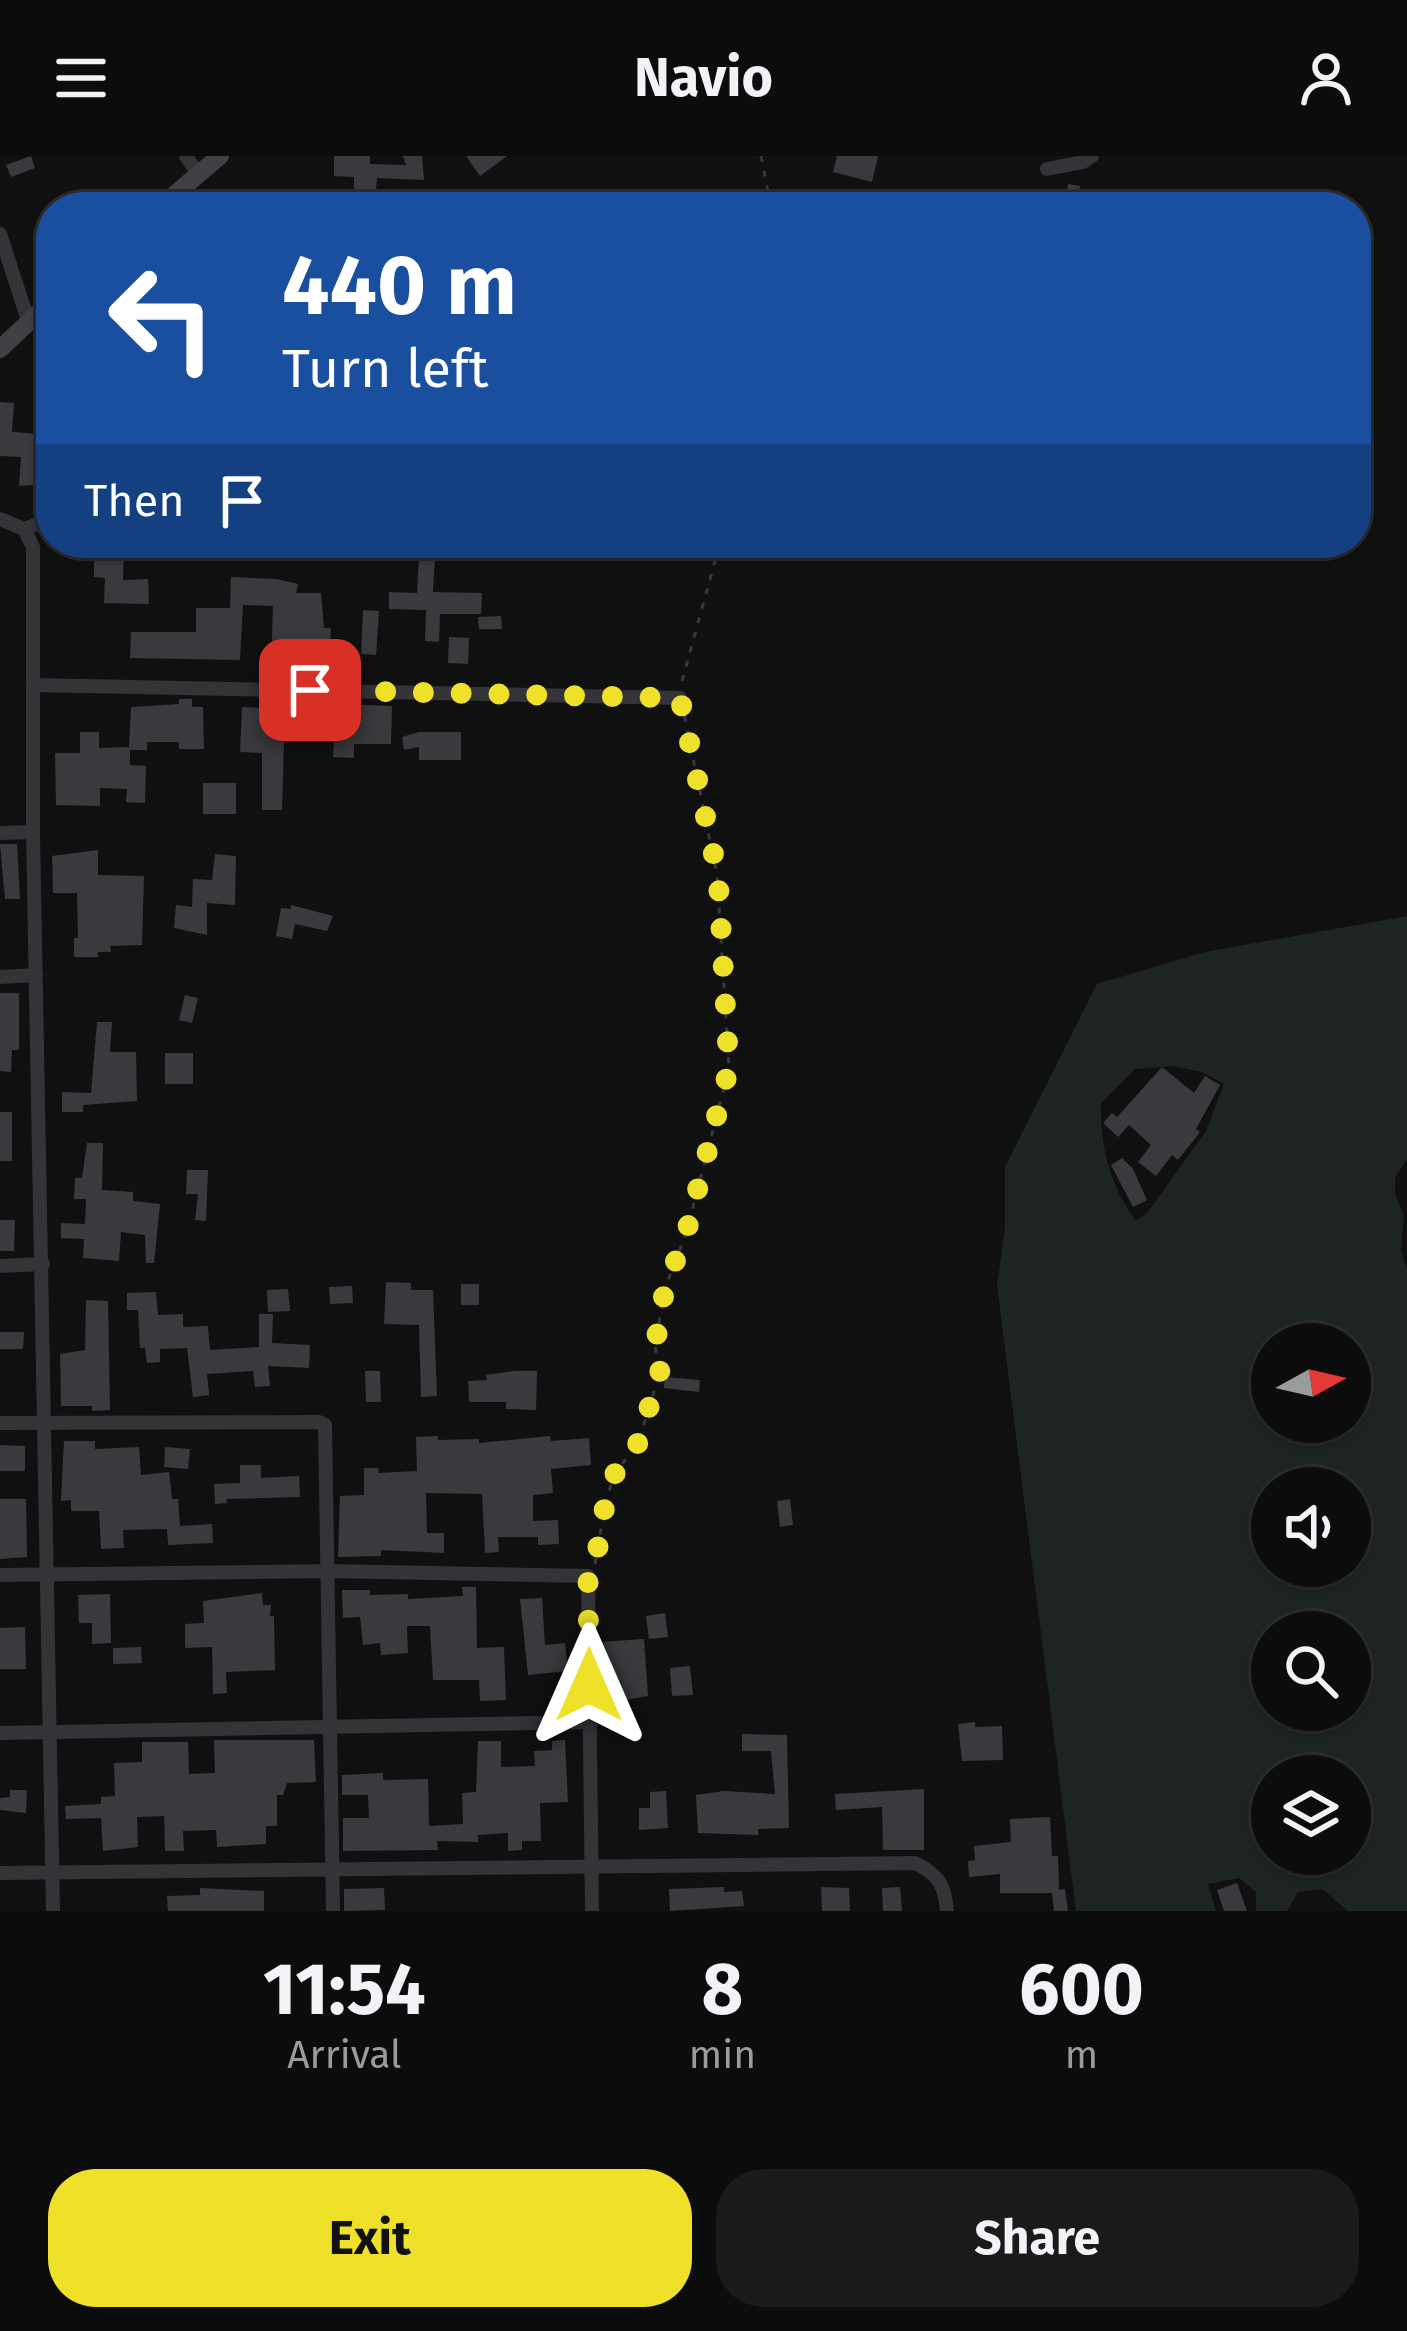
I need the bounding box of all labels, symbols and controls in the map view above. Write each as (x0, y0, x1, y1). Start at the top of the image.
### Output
icon: menu (48, 45, 114, 111)
icon: person (1293, 45, 1359, 111)
text: Navio (634, 46, 773, 110)
text: 440 m (282, 235, 517, 336)
icon: left (84, 240, 240, 396)
text: Turn left (282, 337, 489, 401)
icon: arrive (209, 468, 275, 534)
text: Then (84, 474, 185, 528)
pin (259, 639, 361, 741)
icon: arrive (277, 657, 343, 723)
north arrow (1251, 1323, 1371, 1443)
map controls (1251, 1323, 1371, 1875)
button: sound (1251, 1467, 1371, 1587)
button: search (1251, 1611, 1371, 1731)
position arrow (526, 1622, 652, 1748)
button: layers (1251, 1755, 1371, 1875)
text: 11:54 (263, 1947, 426, 2033)
text: 8 (701, 1947, 743, 2033)
text: 600 (1019, 1947, 1144, 2033)
text: Arrival (287, 2032, 402, 2078)
text: min (689, 2032, 756, 2078)
text: m (1065, 2032, 1098, 2078)
button: Exit (48, 2169, 692, 2307)
button: Share (716, 2169, 1359, 2307)

